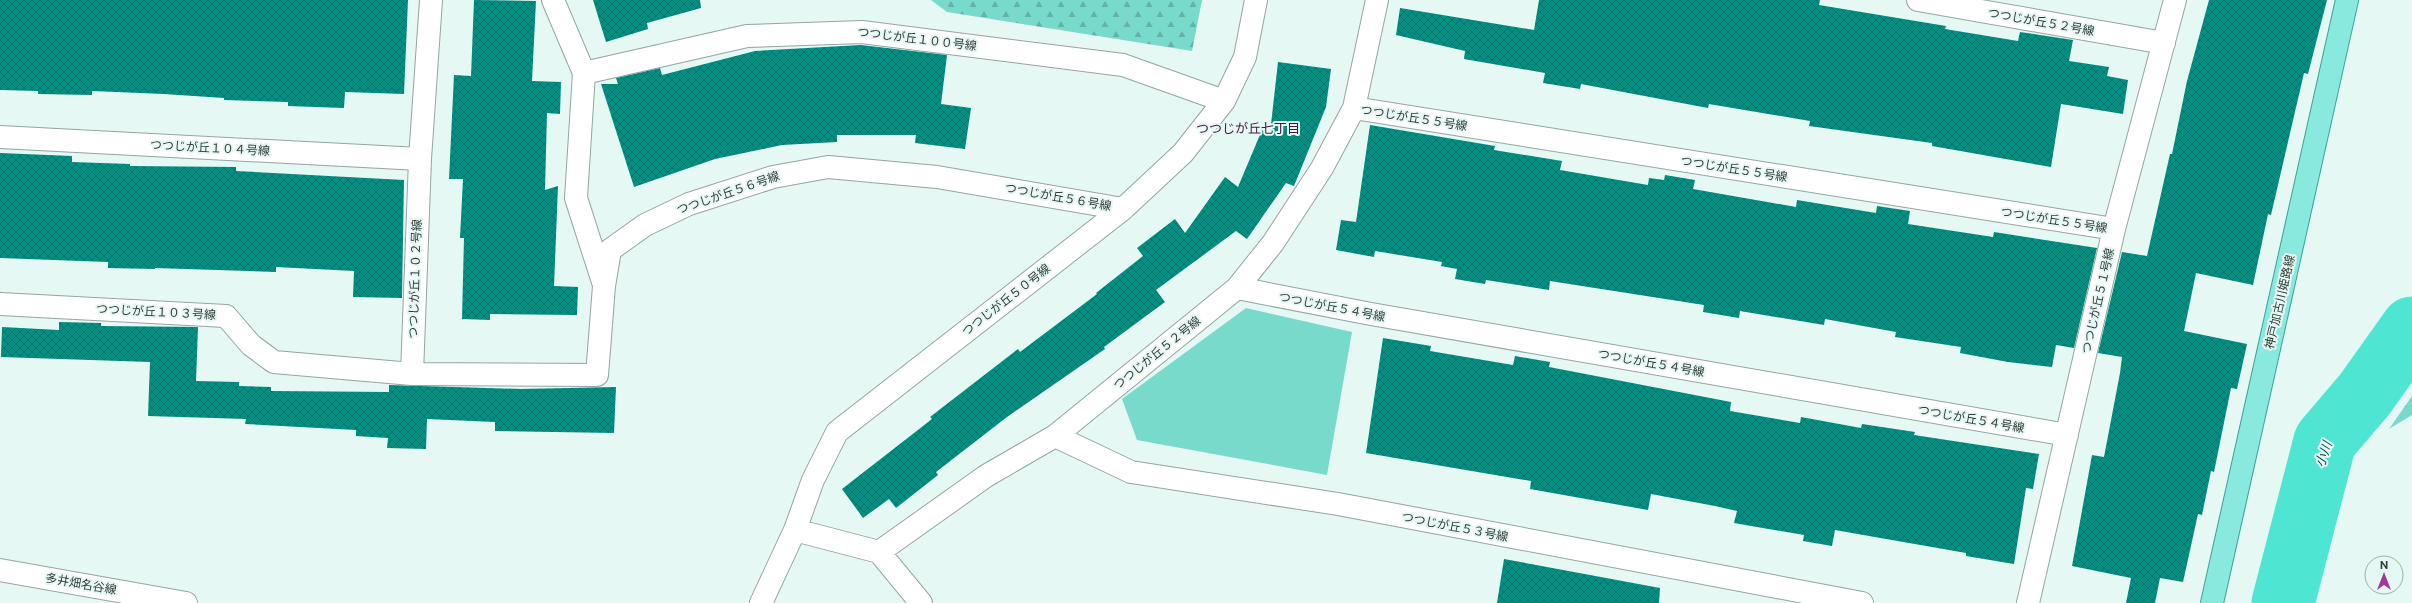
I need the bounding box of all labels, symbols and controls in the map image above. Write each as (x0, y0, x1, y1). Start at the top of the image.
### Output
street label: つつじが丘５２号線 (1987, 6, 2095, 38)
street label: つつじが丘１００号線 (857, 25, 977, 53)
street label: つつじが丘５５号線 (1360, 103, 1468, 133)
district label: つつじが丘七丁目 (1196, 121, 1300, 136)
street label: つつじが丘１０４号線 (150, 138, 270, 158)
street label: つつじが丘５５号線 (1680, 154, 1788, 184)
street label: つつじが丘５６号線 (675, 169, 781, 217)
street label: つつじが丘５６号線 (1004, 181, 1112, 213)
street label: つつじが丘５５号線 (2000, 205, 2108, 235)
street label: つつじが丘１０２号線 (406, 219, 424, 339)
street label: つつじが丘５１号線 (2079, 247, 2117, 355)
street label: 神戸加古川姫路線 (2262, 254, 2298, 350)
street label: つつじが丘５０号線 (959, 261, 1053, 339)
street label: つつじが丘５４号線 (1278, 290, 1386, 324)
street label: つつじが丘１０３号線 (96, 302, 216, 322)
street label: つつじが丘５２号線 (1111, 314, 1203, 392)
street label: つつじが丘５４号線 (1597, 347, 1705, 379)
street label: つつじが丘５４号線 (1917, 403, 2025, 435)
water label: 小川 (2312, 438, 2335, 469)
street label: つつじが丘５３号線 (1401, 510, 1509, 544)
north arrow (2364, 555, 2404, 595)
text: N (2380, 559, 2388, 571)
street label: 多井畑名谷線 (44, 571, 118, 597)

